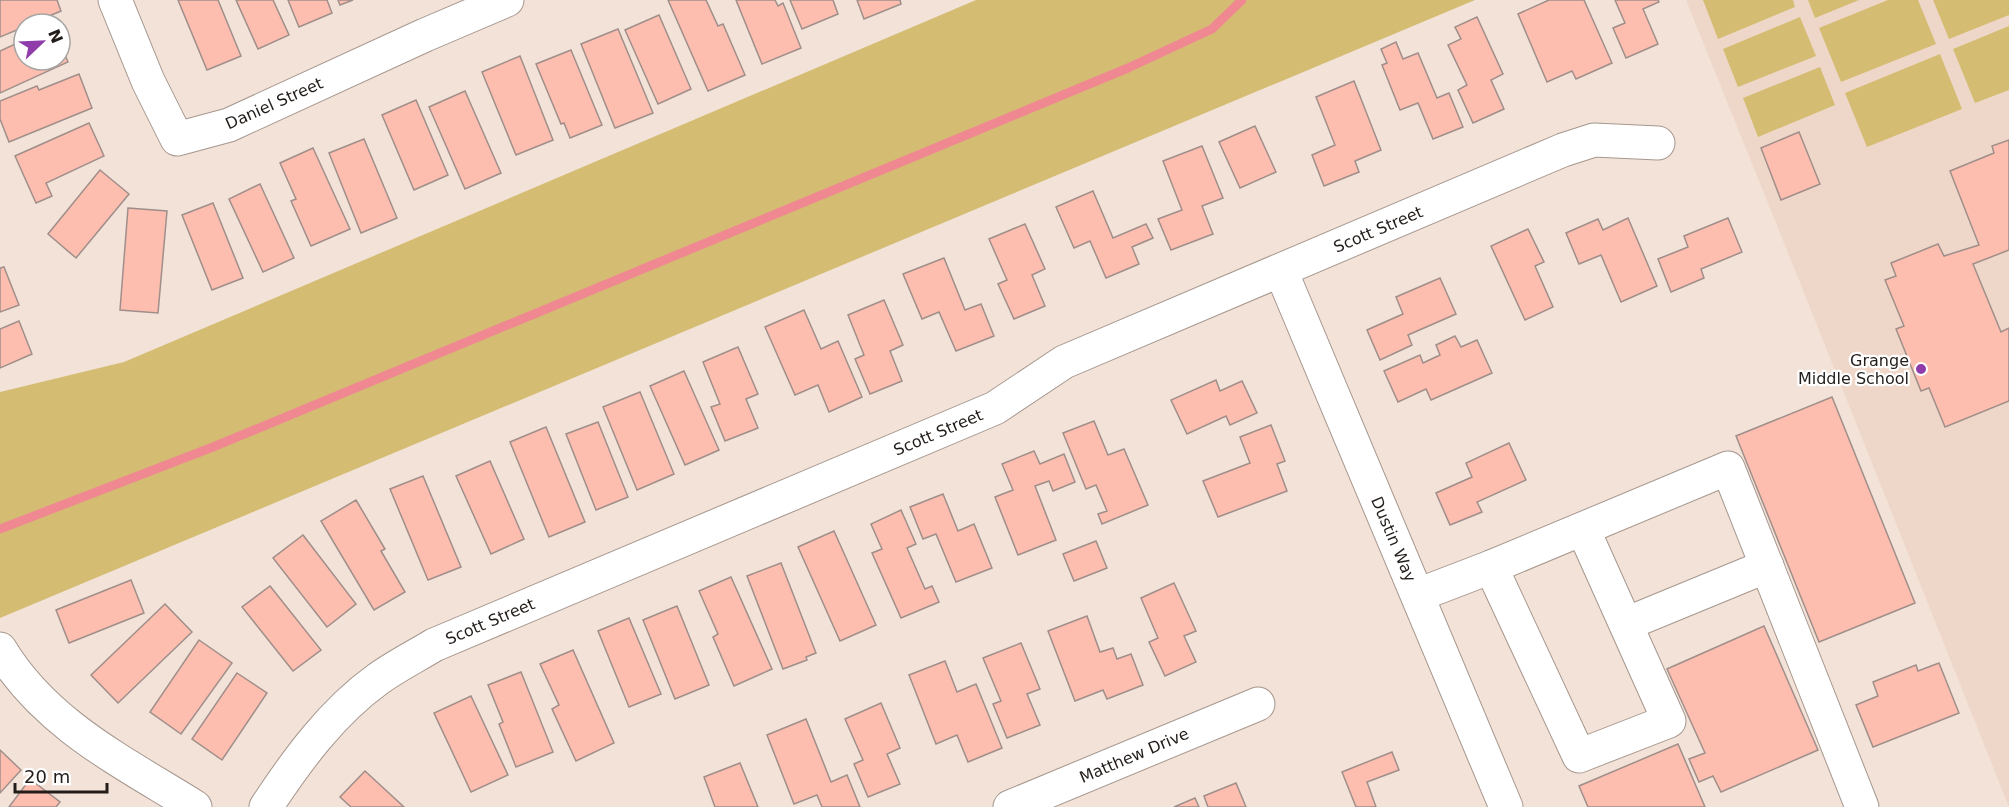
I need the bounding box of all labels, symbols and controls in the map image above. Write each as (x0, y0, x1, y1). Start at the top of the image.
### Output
north arrow (12, 12, 72, 72)
text: N (44, 26, 67, 46)
street label: Daniel Street (223, 73, 326, 133)
street label: Scott Street (1331, 202, 1426, 257)
place label: Grange Middle School (1798, 351, 1909, 388)
marker: Grange Middle School (1914, 362, 1928, 376)
street label: Scott Street (891, 405, 986, 460)
street label: Dustin Way (1367, 494, 1420, 585)
street label: Scott Street (443, 594, 538, 649)
street label: Matthew Drive (1077, 724, 1192, 787)
scale bar (15, 756, 106, 794)
text: 20 m (24, 766, 70, 787)

